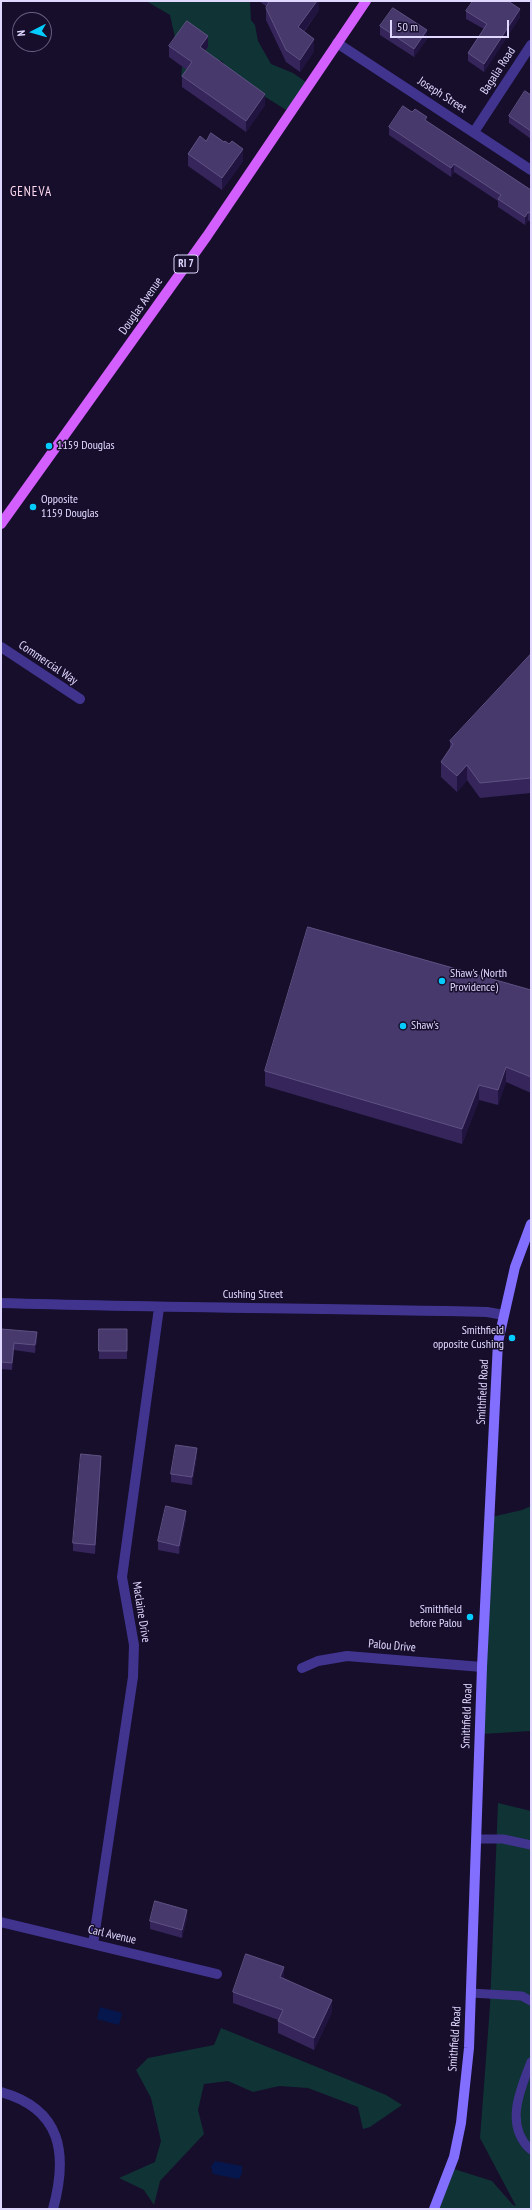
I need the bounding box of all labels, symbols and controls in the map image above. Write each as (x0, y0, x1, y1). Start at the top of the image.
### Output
north arrow (12, 12, 52, 52)
scale bar (392, 12, 511, 38)
text: 50 m (397, 19, 418, 34)
text: N (14, 29, 28, 37)
street label: Bagalia Road (477, 45, 519, 97)
street label: Joseph Street (415, 74, 469, 116)
district label: GENEVA (10, 184, 52, 200)
road number: RI 7 (174, 255, 198, 273)
street label: Douglas Avenue (116, 275, 166, 337)
place label: 1159 Douglas (57, 439, 115, 453)
marker: 1159 Douglas (44, 441, 54, 451)
place label: Opposite 1159 Douglas (41, 493, 99, 521)
marker: Opposite 1159 Douglas (28, 502, 38, 512)
street label: Commercial Way (16, 638, 80, 688)
place label: Shaw's (North Providence) (450, 967, 507, 995)
marker: Shaw's (North Providence) (437, 976, 447, 986)
place label: Shaw's (411, 1019, 439, 1033)
marker: Shaw's (398, 1021, 408, 1031)
street label: Cushing Street (223, 1288, 283, 1302)
place label: Smithfield opposite Cushing (433, 1324, 504, 1352)
marker: Smithfield opposite Cushing (507, 1333, 517, 1343)
street label: Smithfield Road (474, 1359, 492, 1425)
street label: Maclaine Drive (129, 1581, 153, 1643)
place label: Smithfield before Palou (410, 1603, 462, 1631)
marker: Smithfield before Palou (465, 1612, 475, 1622)
street label: Palou Drive (368, 1637, 416, 1655)
street label: Smithfield Road (459, 1683, 475, 1749)
street label: Carl Avenue (86, 1922, 138, 1948)
street label: Smithfield Road (446, 2006, 464, 2072)

